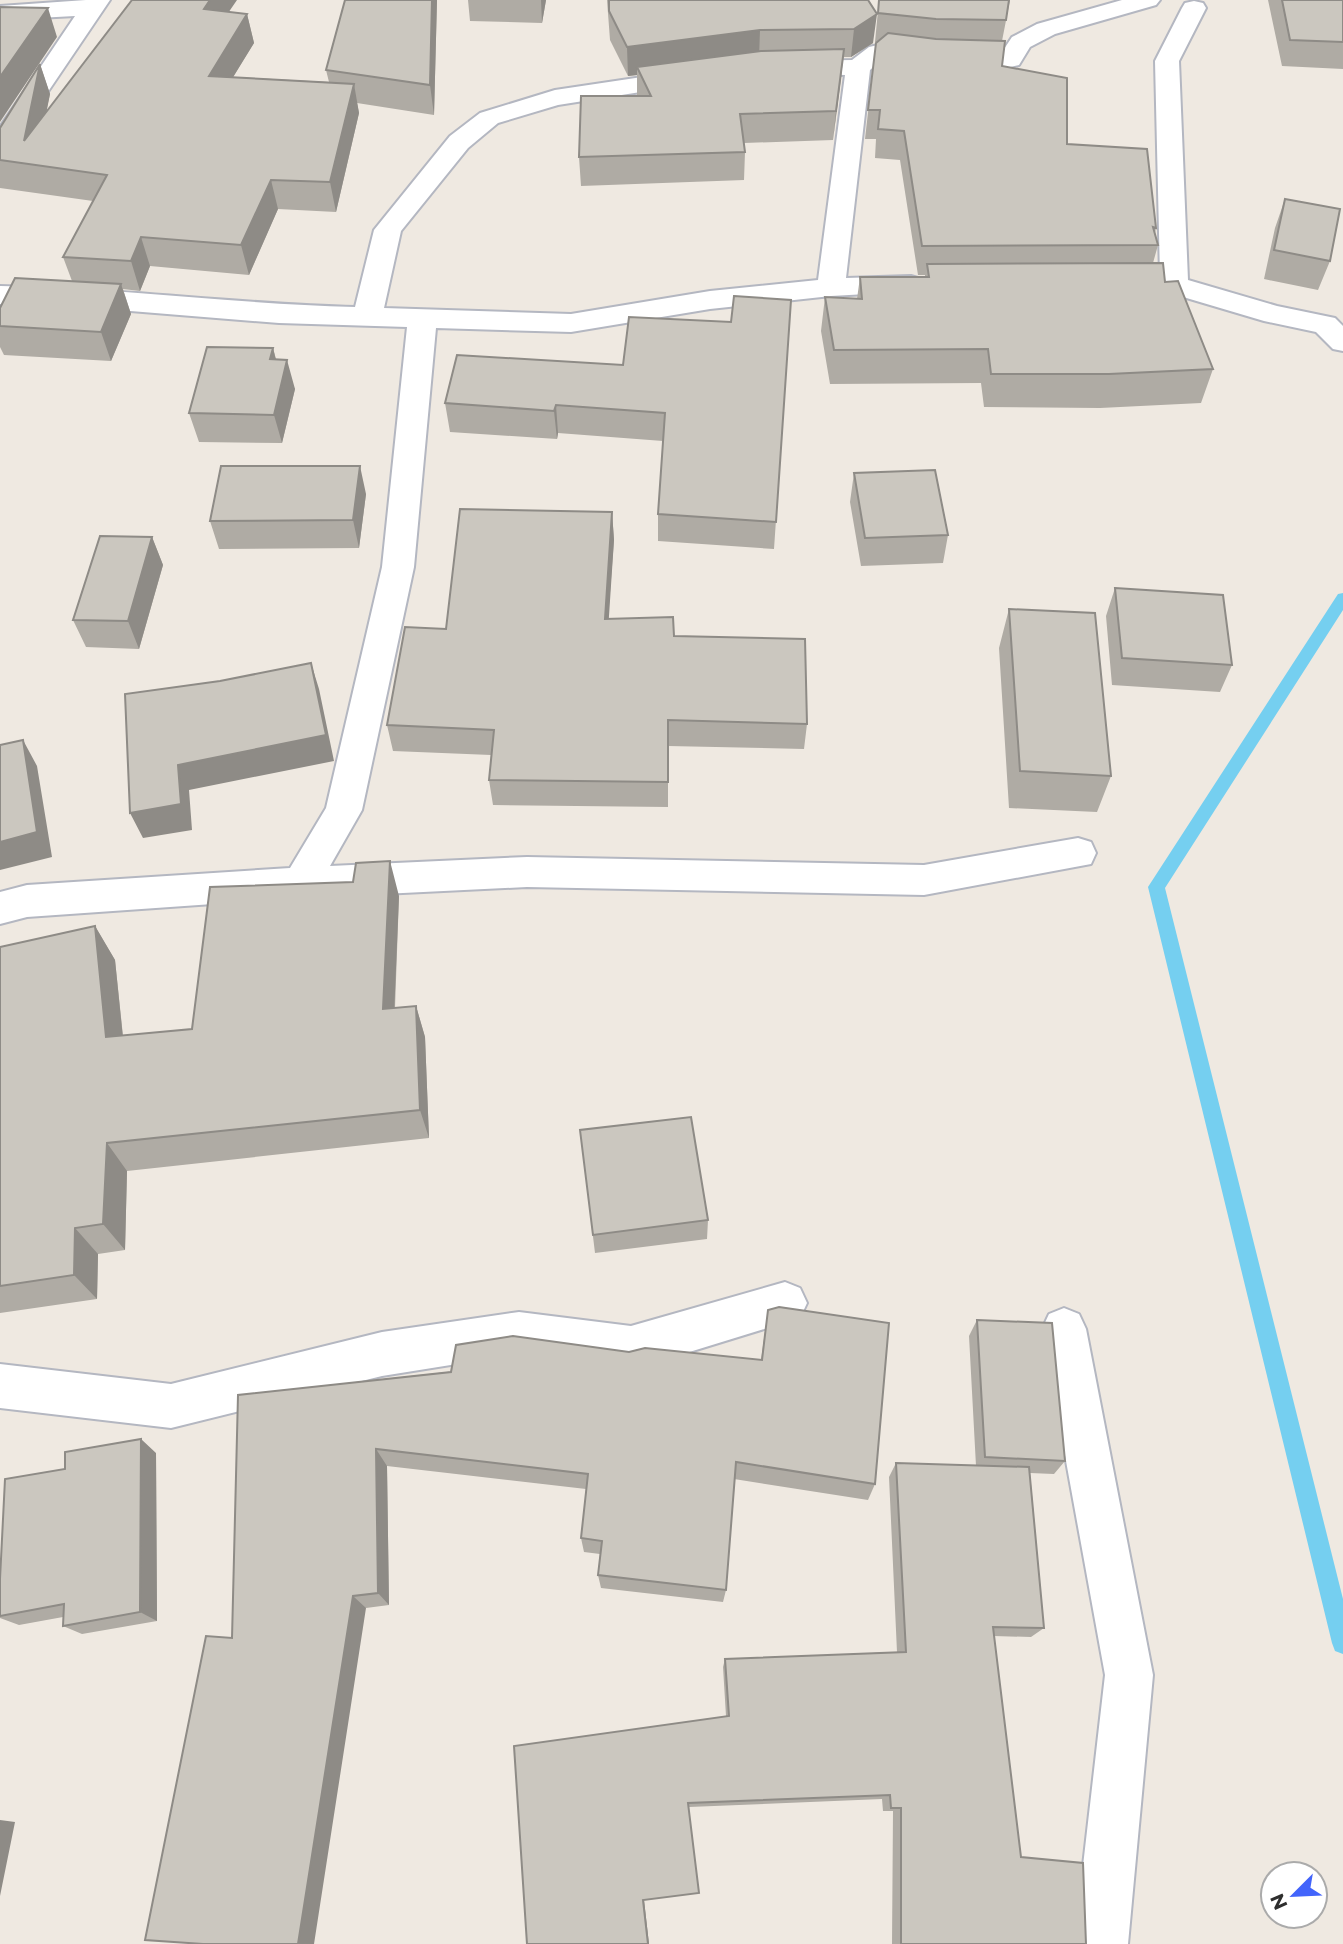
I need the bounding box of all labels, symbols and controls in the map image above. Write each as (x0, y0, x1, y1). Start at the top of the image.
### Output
north arrow (1259, 1860, 1329, 1930)
text: N (1265, 1890, 1293, 1913)

